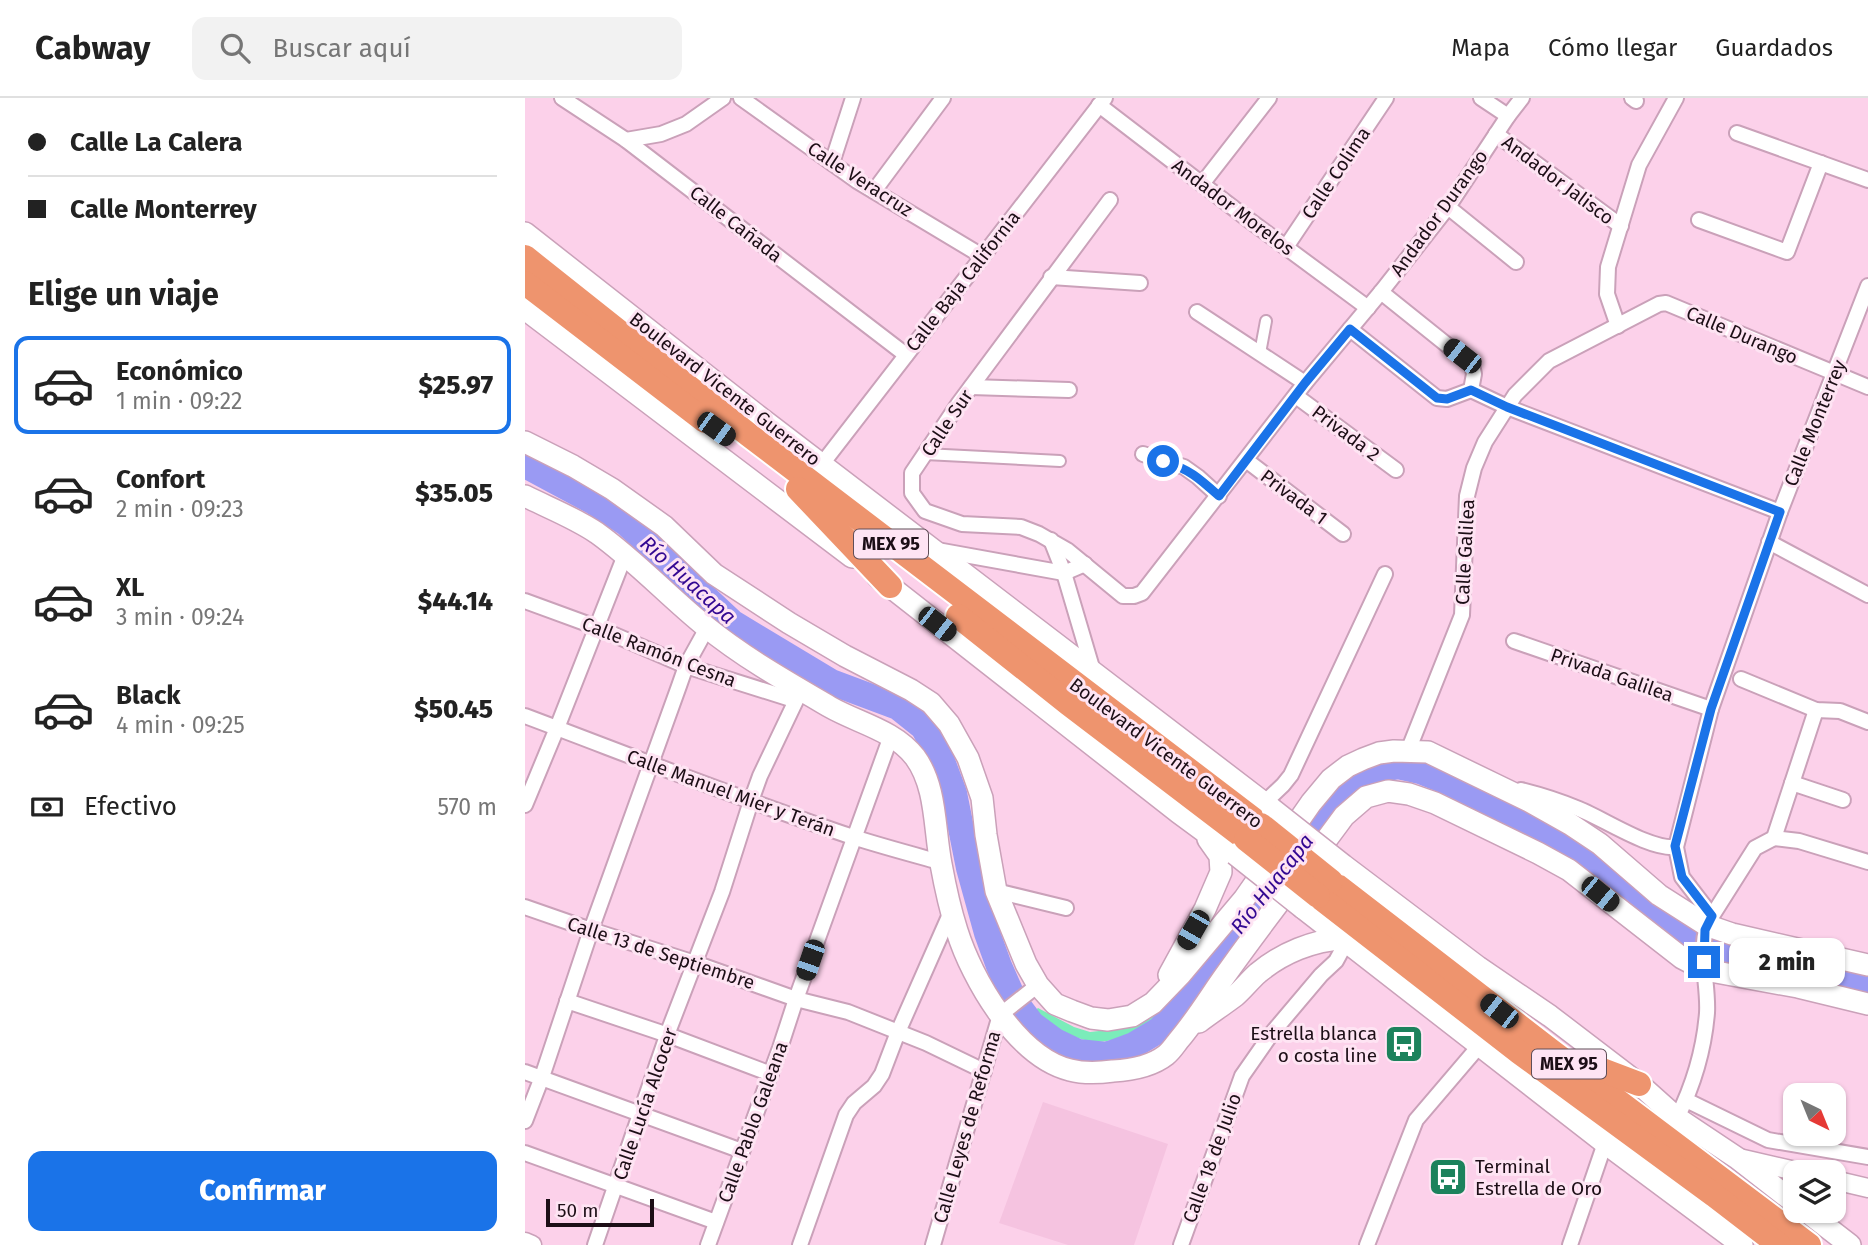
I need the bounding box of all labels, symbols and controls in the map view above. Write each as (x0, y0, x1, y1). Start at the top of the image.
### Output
search box (192, 17, 682, 80)
text: Cabway (35, 28, 150, 68)
icon: search (216, 29, 254, 67)
text: Buscar aquí (272, 33, 411, 64)
text: Mapa (1451, 34, 1510, 62)
text: Cómo llegar (1548, 34, 1677, 62)
text: Guardados (1715, 34, 1833, 62)
street label: Calle Colima (1297, 123, 1375, 223)
text: Calle La Calera (70, 127, 242, 158)
street label: Andador Jalisco (1498, 130, 1618, 230)
street label: Calle Veracruz (803, 137, 917, 221)
street label: Andador Durango (1385, 145, 1493, 281)
street label: Andador Morelos (1167, 154, 1299, 260)
street label: Calle Cañada (685, 181, 787, 267)
text: Calle Monterrey (70, 194, 257, 225)
street label: Calle Baja California (901, 206, 1025, 356)
text: Elige un viaje (28, 275, 219, 313)
street label: Calle Durango (1683, 301, 1801, 369)
street label: Boulevard Vicente Guerrero (625, 307, 825, 471)
car (1439, 335, 1486, 377)
icon: car (32, 354, 95, 417)
text: Económico (116, 356, 243, 387)
street label: Calle Monterrey (1779, 356, 1851, 490)
text: $25.97 (418, 370, 493, 401)
street label: Calle Sur (916, 385, 978, 461)
text: 1 min · 09:22 (116, 387, 242, 415)
street label: Privada 2 (1308, 400, 1384, 466)
car (693, 408, 740, 450)
route start (1147, 445, 1179, 477)
icon: car (32, 462, 95, 525)
text: Confort (116, 464, 205, 495)
street label: Privada 1 (1256, 464, 1332, 530)
text: $35.05 (415, 478, 493, 509)
text: 2 min · 09:23 (116, 495, 244, 523)
street label: Calle Galilea (1451, 498, 1479, 606)
water label: Río Huacapa (635, 530, 741, 630)
road number: MEX 95 (854, 530, 928, 559)
icon: car (32, 570, 95, 633)
text: XL (116, 572, 144, 603)
text: $44.14 (418, 586, 493, 617)
text: 3 min · 09:24 (116, 603, 244, 631)
car (914, 603, 961, 645)
street label: Calle Ramón Cesna (579, 612, 739, 692)
street label: Privada Galilea (1548, 643, 1676, 707)
street label: Boulevard Vicente Guerrero (1065, 673, 1267, 833)
icon: car (32, 678, 95, 741)
text: Black (116, 680, 181, 711)
text: $50.45 (414, 694, 493, 725)
text: 4 min · 09:25 (116, 711, 245, 739)
street label: Calle Manuel Mier y Terán (624, 745, 838, 841)
icon: cash (28, 788, 66, 826)
text: Efectivo (84, 791, 177, 822)
text: 570 m (437, 793, 497, 821)
water label: Río Huacapa (1225, 829, 1319, 939)
car (1578, 873, 1623, 915)
car (1174, 907, 1213, 953)
street label: Calle 13 de Septiembre (564, 912, 758, 994)
car (794, 937, 827, 983)
callout: 2 min (1729, 938, 1844, 986)
route end (1688, 946, 1720, 978)
text: 2 min (1759, 948, 1815, 976)
car (1476, 990, 1523, 1032)
place label: Estrella blanca o costa line (1250, 1022, 1377, 1067)
bus stop icon: Estrella blanca o costa line (1383, 1023, 1425, 1065)
street label: Calle Lucía Alcocer (608, 1024, 682, 1183)
street label: Calle Leyes de Reforma (928, 1028, 1006, 1226)
street label: Calle Pablo Galeana (713, 1038, 793, 1206)
road number: MEX 95 (1532, 1049, 1606, 1079)
north arrow (1783, 1083, 1846, 1146)
map controls (1783, 1083, 1846, 1223)
street label: Calle 18 de Julio (1178, 1090, 1246, 1226)
button: Confirmar (28, 1151, 497, 1231)
place label: Terminal Estrella de Oro (1475, 1155, 1602, 1200)
bus stop icon: Terminal Estrella de Oro (1427, 1156, 1469, 1198)
button: layers (1783, 1160, 1846, 1223)
scale bar (546, 1196, 655, 1228)
text: 50 m (557, 1199, 598, 1222)

